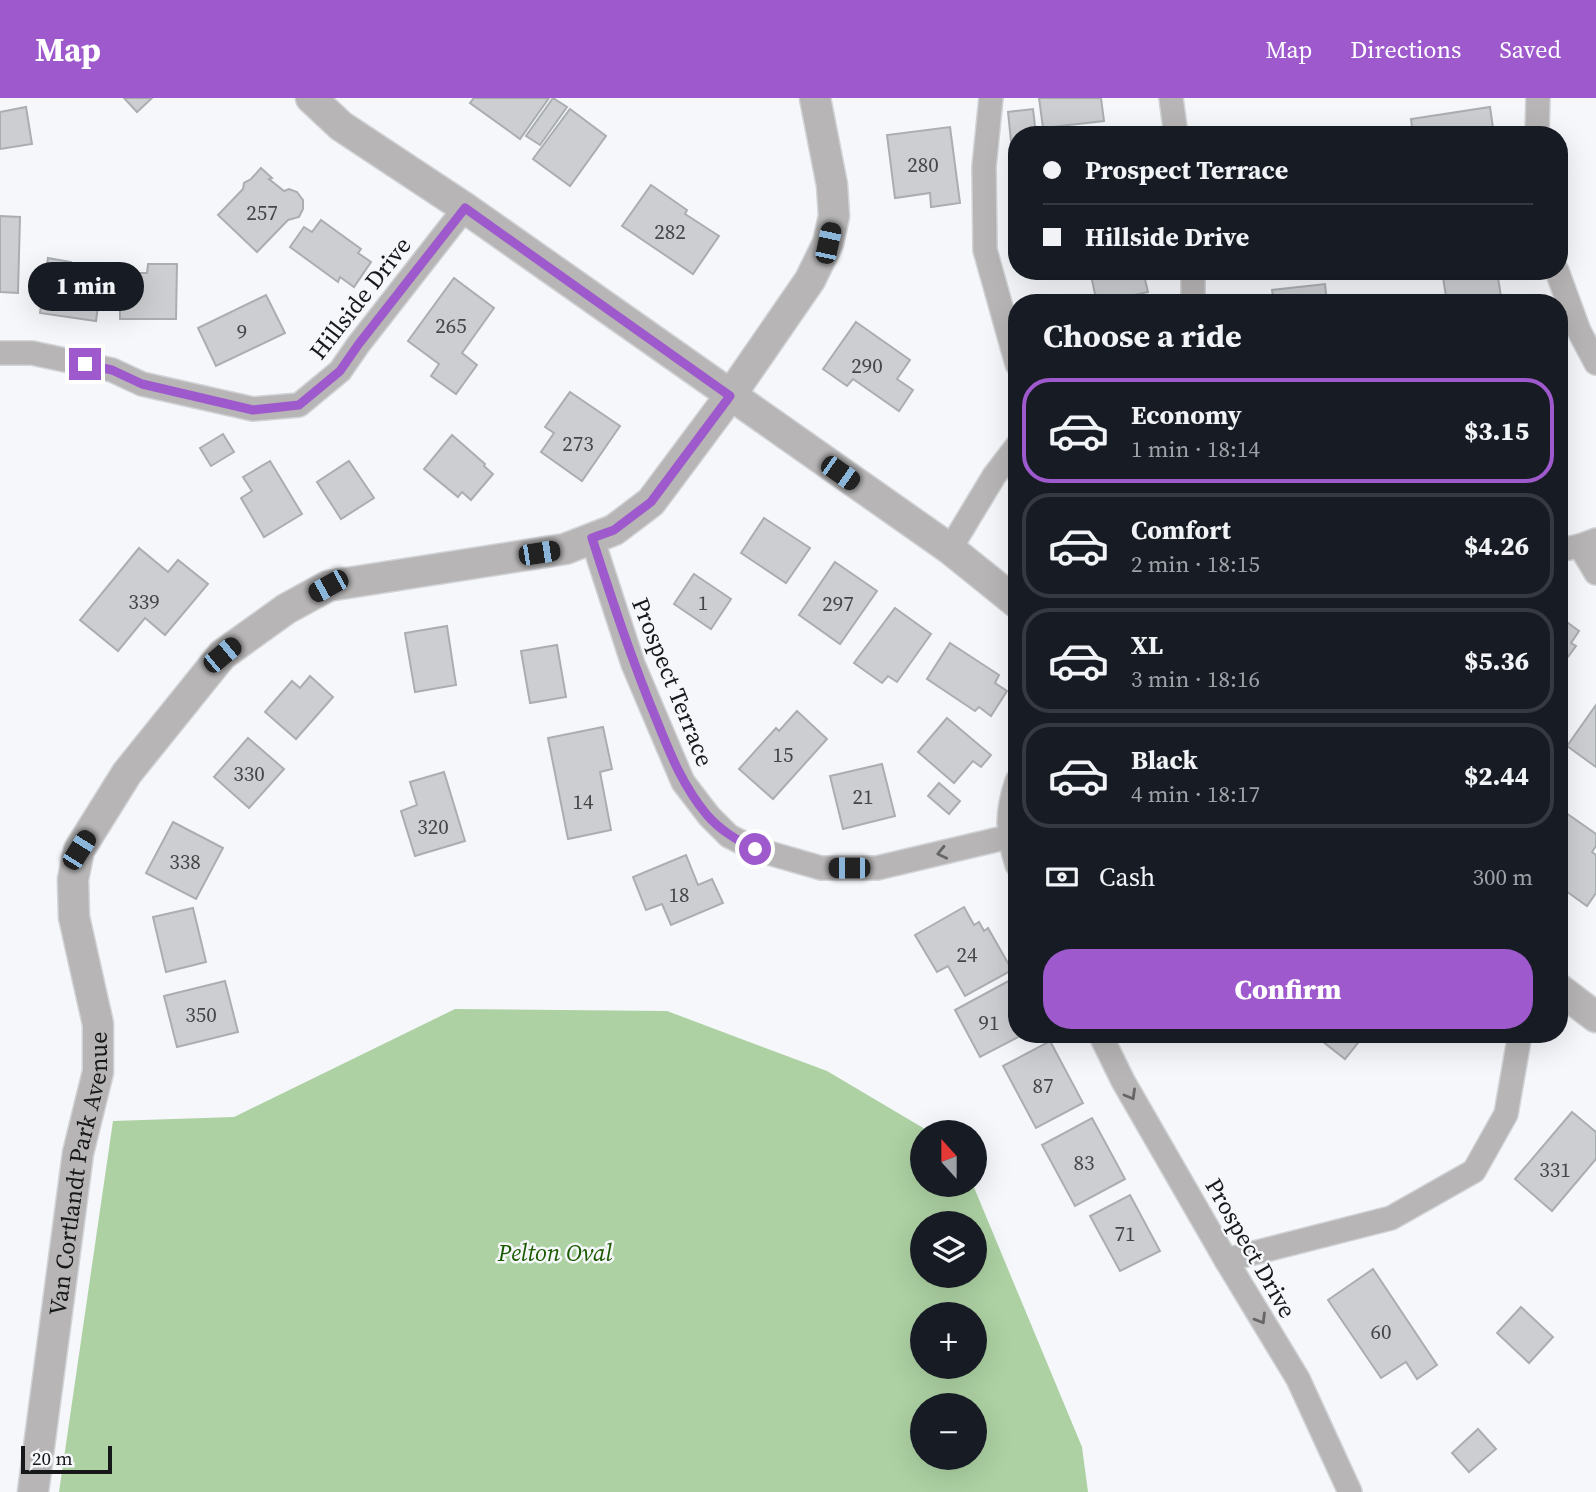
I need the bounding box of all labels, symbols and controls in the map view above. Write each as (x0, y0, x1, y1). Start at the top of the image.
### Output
text: Map (35, 27, 101, 72)
text: Map (1265, 33, 1312, 66)
text: Directions (1350, 33, 1461, 66)
text: Saved (1499, 33, 1561, 66)
house number: 280 (907, 150, 939, 179)
text: Prospect Terrace (1085, 152, 1288, 188)
house number: 257 (246, 198, 278, 227)
house number: 282 (654, 217, 686, 246)
text: Hillside Drive (1085, 219, 1249, 255)
car (814, 220, 843, 266)
street label: Hillside Drive (302, 230, 418, 366)
callout: 1 min (27, 262, 143, 312)
text: 1 min (56, 270, 116, 302)
house number: 265 (435, 311, 467, 340)
text: Choose a ride (1043, 314, 1242, 358)
house number: 9 (237, 317, 247, 346)
route end (69, 348, 101, 380)
house number: 290 (851, 351, 883, 380)
text: Economy (1131, 397, 1242, 433)
icon: car (1047, 399, 1110, 462)
text: $3.15 (1464, 413, 1529, 449)
house number: 273 (562, 429, 594, 458)
text: 1 min · 18:14 (1131, 433, 1260, 465)
car (817, 452, 864, 494)
text: Comfort (1131, 512, 1231, 548)
icon: car (1047, 514, 1110, 577)
text: $4.26 (1464, 528, 1529, 564)
car (517, 539, 562, 567)
text: 2 min · 18:15 (1131, 548, 1260, 580)
car (305, 567, 352, 605)
house number: 339 (128, 587, 160, 616)
house number: 1 (698, 588, 708, 617)
house number: 297 (822, 589, 854, 618)
street label: Prospect Terrace (624, 593, 722, 771)
text: XL (1131, 627, 1163, 663)
icon: car (1047, 629, 1110, 692)
car (200, 633, 245, 677)
text: $5.36 (1464, 643, 1529, 679)
text: 3 min · 18:16 (1131, 663, 1260, 695)
house number: 15 (773, 740, 794, 769)
text: Black (1131, 742, 1198, 778)
icon: car (1047, 744, 1110, 807)
text: $2.44 (1464, 758, 1529, 794)
house number: 330 (233, 759, 265, 788)
text: 4 min · 18:17 (1131, 778, 1260, 810)
house number: 21 (853, 782, 874, 811)
house number: 14 (573, 787, 594, 816)
house number: 320 (417, 812, 449, 841)
car (59, 827, 100, 873)
route start (739, 833, 771, 865)
one-way arrow (936, 845, 948, 859)
house number: 338 (169, 847, 201, 876)
car (829, 858, 871, 879)
icon: cash (1043, 858, 1081, 896)
text: Cash (1099, 859, 1155, 895)
text: 300 m (1472, 861, 1533, 893)
house number: 18 (669, 880, 690, 909)
house number: 24 (957, 940, 978, 969)
button: Confirm (1043, 949, 1533, 1029)
house number: 350 (185, 1000, 217, 1029)
house number: 91 (979, 1008, 1000, 1037)
street label: Van Cortlandt Park Avenue (40, 1032, 114, 1318)
house number: 87 (1033, 1071, 1054, 1100)
one-way arrow (1123, 1087, 1136, 1100)
north arrow (910, 1120, 987, 1197)
map controls (910, 1120, 987, 1470)
house number: 83 (1074, 1148, 1095, 1177)
house number: 331 (1539, 1155, 1571, 1184)
street label: Prospect Drive (1198, 1172, 1304, 1324)
button: layers (910, 1211, 987, 1288)
house number: 71 (1115, 1219, 1136, 1248)
park label: Pelton Oval (497, 1236, 613, 1269)
button: + (910, 1302, 987, 1379)
one-way arrow (1253, 1311, 1266, 1324)
house number: 60 (1371, 1317, 1392, 1346)
button: − (910, 1393, 987, 1470)
scale bar (21, 1443, 112, 1475)
text: 20 m (32, 1445, 73, 1471)

